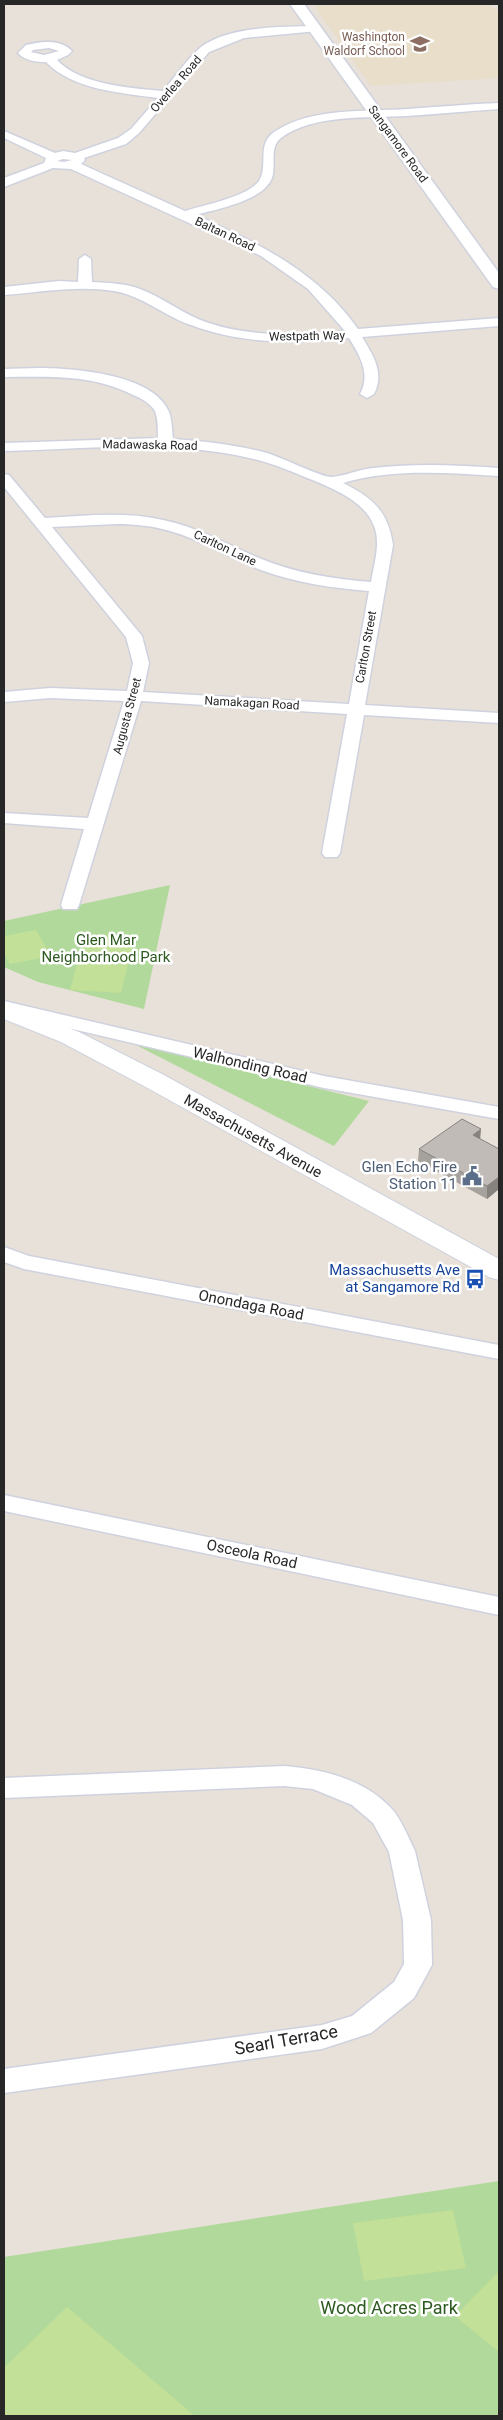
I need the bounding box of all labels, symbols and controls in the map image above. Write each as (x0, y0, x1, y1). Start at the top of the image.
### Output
place label: Washington Waldorf School (324, 30, 405, 58)
school or university icon: Washington Waldorf School (409, 33, 431, 55)
street label: Overlea Road (148, 53, 204, 115)
street label: Sangamore Road (365, 103, 431, 185)
street label: Baltan Road (193, 214, 257, 254)
street label: Westpath Way (269, 328, 346, 344)
street label: Madawaska Road (102, 437, 198, 453)
street label: Carlton Lane (191, 527, 259, 569)
street label: Carlton Street (353, 610, 379, 684)
street label: Augusta Street (110, 676, 144, 756)
street label: Namakagan Road (204, 694, 300, 712)
park label: Glen Mar Neighborhood Park (42, 931, 171, 966)
street label: Walhonding Road (191, 1043, 309, 1087)
street label: Massachusetts Avenue (181, 1090, 325, 1182)
place label: Glen Echo Fire Station 11 (362, 1158, 457, 1193)
public building icon: Glen Echo Fire Station 11 (461, 1165, 483, 1187)
place label: Massachusetts Ave at Sangamore Rd (329, 1261, 460, 1296)
bus stop icon: Massachusetts Ave at Sangamore Rd (464, 1268, 486, 1290)
street label: Onondaga Road (197, 1286, 305, 1324)
street label: Osceola Road (205, 1536, 299, 1572)
street label: Searl Terrace (233, 2020, 339, 2059)
park label: Wood Acres Park (320, 2297, 459, 2318)

